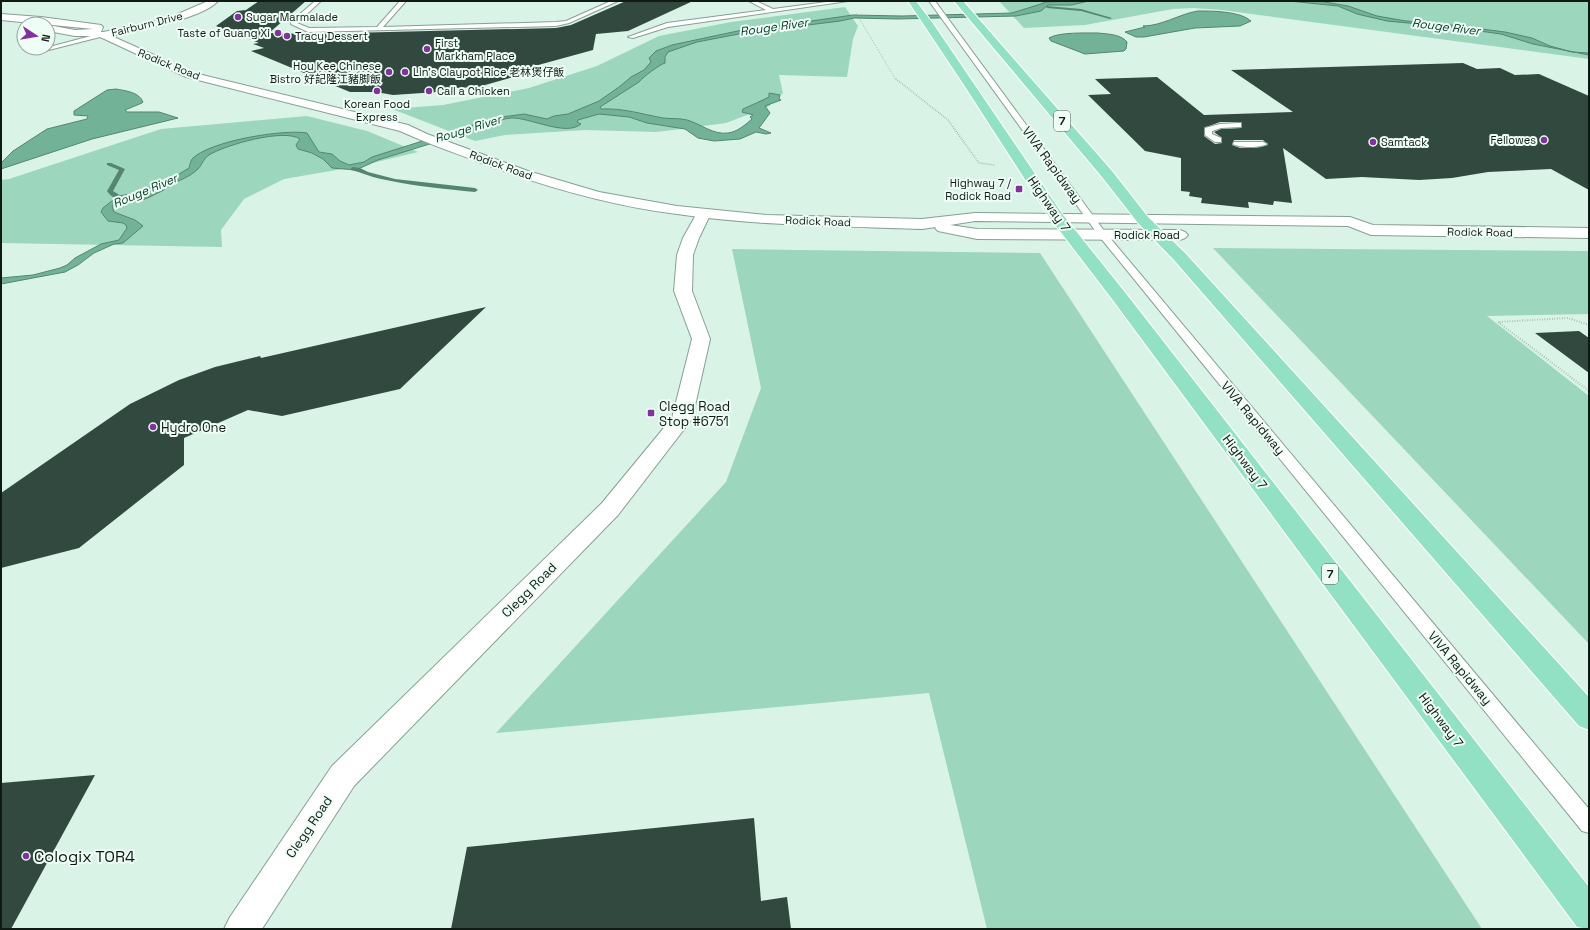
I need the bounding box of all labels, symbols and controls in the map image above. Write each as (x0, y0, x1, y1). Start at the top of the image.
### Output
street label: Fairburn Drive (110, 8, 184, 40)
place label: Sugar Marmalade (246, 10, 338, 24)
marker: Sugar Marmalade (233, 12, 243, 22)
water label: Rouge River (739, 14, 811, 40)
water label: Rouge River (1411, 15, 1482, 39)
north arrow (16, 16, 56, 56)
place label: Taste of Guang Xi (177, 26, 270, 40)
marker: Taste of Guang Xi (273, 28, 283, 38)
place label: Tracy Dessert (295, 29, 368, 43)
marker: Tracy Dessert (282, 31, 292, 41)
text: N (38, 33, 53, 43)
place label: First Markham Place (435, 36, 515, 63)
marker: First Markham Place (422, 44, 432, 54)
street label: Rodick Road (136, 45, 202, 83)
place label: Hou Kee Chinese Bistro 好記隆江豬脚飯 (270, 59, 381, 86)
place label: Lin's Claypot Rice 老林煲仔飯 (413, 65, 564, 79)
marker: Hou Kee Chinese Bistro 好記隆江豬脚飯 (384, 67, 394, 77)
marker: Lin's Claypot Rice 老林煲仔飯 (400, 67, 410, 77)
place label: Call a Chicken (437, 84, 510, 98)
marker: Korean Food Express (372, 86, 382, 96)
marker: Call a Chicken (424, 86, 434, 96)
place label: Korean Food Express (344, 97, 410, 124)
water label: Rouge River (433, 111, 505, 147)
road number: 7 (1054, 111, 1070, 131)
street label: VIVA Rapidway (1018, 123, 1086, 207)
place label: Fellowes (1491, 133, 1536, 147)
place label: Samtack (1381, 135, 1427, 149)
marker: Fellowes (1539, 135, 1549, 145)
marker: Samtack (1368, 137, 1378, 147)
street label: Rodick Road (468, 147, 534, 183)
water label: Rouge River (110, 170, 181, 212)
street label: Highway 7 (1024, 173, 1074, 235)
place label: Highway 7 / Rodick Road (945, 176, 1012, 203)
marker: Highway 7 / Rodick Road (1014, 184, 1024, 194)
street label: Rodick Road (785, 213, 851, 229)
street label: Rodick Road (1447, 224, 1513, 240)
street label: Rodick Road (1114, 228, 1180, 242)
street label: VIVA Rapidway (1217, 378, 1289, 458)
place label: Clegg Road Stop #6751 (659, 398, 730, 430)
marker: Clegg Road Stop #6751 (646, 408, 656, 418)
place label: Hydro One (161, 419, 226, 436)
marker: Hydro One (148, 422, 158, 432)
street label: Highway 7 (1219, 431, 1271, 493)
street label: Clegg Road (498, 559, 560, 621)
road number: 7 (1322, 564, 1338, 584)
street label: VIVA Rapidway (1424, 628, 1496, 708)
street label: Highway 7 (1415, 689, 1467, 751)
street label: Clegg Road (282, 793, 336, 861)
place label: Cologix TOR4 (34, 846, 135, 867)
marker: Cologix TOR4 (21, 851, 31, 861)

